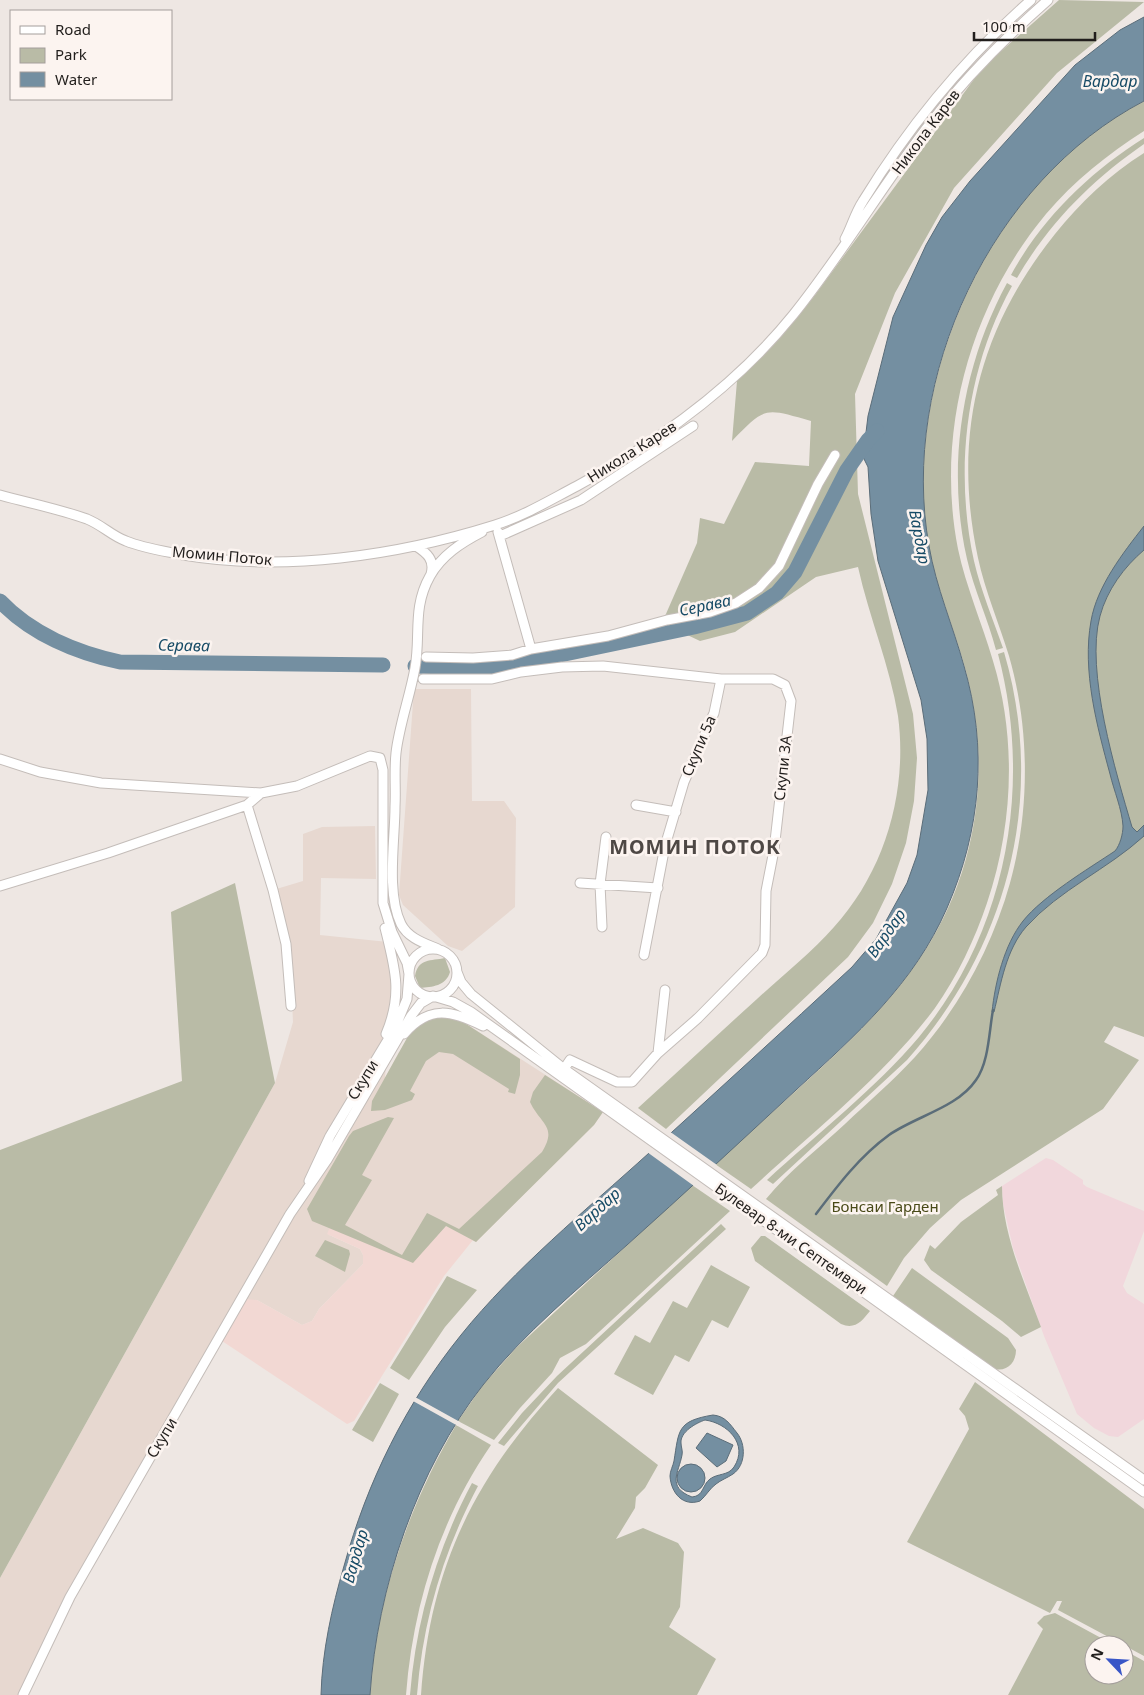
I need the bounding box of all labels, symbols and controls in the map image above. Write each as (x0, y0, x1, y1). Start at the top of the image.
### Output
legend (10, 10, 172, 100)
scale bar (974, 10, 1095, 42)
text: 100 m (982, 16, 1026, 36)
text: Road (55, 19, 91, 39)
text: Park (55, 44, 87, 64)
text: Water (55, 69, 97, 89)
water label: Вардар (1083, 70, 1137, 92)
street label: Никола Карев (887, 85, 964, 178)
street label: Никола Карев (583, 416, 680, 487)
water label: Вардар (904, 508, 936, 566)
street label: Момин Поток (171, 541, 273, 569)
water label: Серава (677, 589, 733, 621)
water label: Серава (158, 634, 210, 656)
street label: Скупи 5а (676, 712, 720, 779)
street label: Скупи 3А (769, 734, 795, 802)
district label: МОМИН ПОТОК (609, 833, 781, 860)
water label: Вардар (861, 904, 911, 962)
street label: Скупи (342, 1056, 382, 1103)
street label: Булевар 8-ми Септември (712, 1178, 872, 1298)
water label: Вардар (569, 1183, 625, 1235)
park label: Бонсаи Гарден (831, 1196, 939, 1216)
street label: Скупи (141, 1414, 181, 1461)
water label: Вардар (337, 1527, 373, 1585)
north arrow (1084, 1635, 1134, 1685)
text: N (1086, 1645, 1108, 1663)

